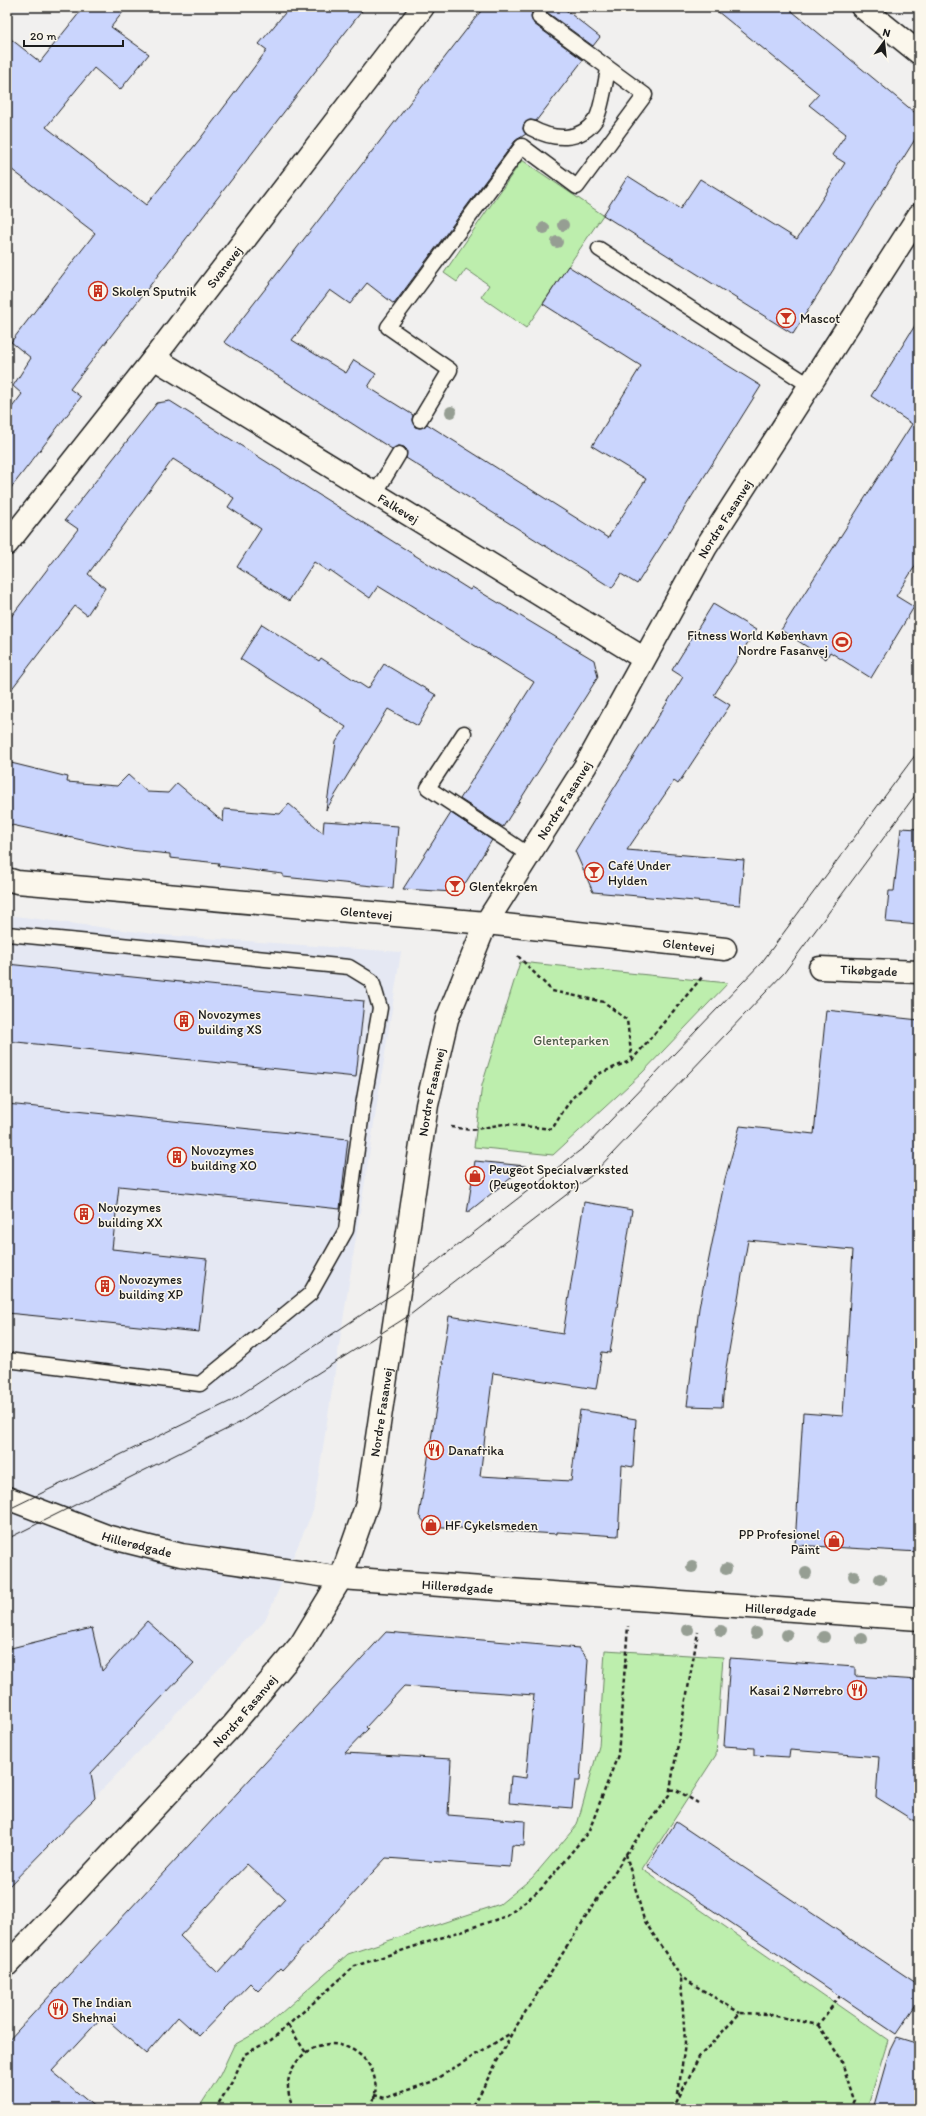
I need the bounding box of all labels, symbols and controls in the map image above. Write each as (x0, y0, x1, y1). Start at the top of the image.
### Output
scale bar (24, 22, 123, 48)
north arrow (864, 22, 904, 62)
text: N (881, 26, 892, 40)
text: 20 m (30, 29, 57, 43)
street label: Svanevej (203, 243, 245, 291)
building icon: Skolen Sputnik (87, 280, 109, 302)
place label: Skolen Sputnik (112, 284, 197, 299)
bar icon: Mascot (775, 307, 797, 329)
place label: Mascot (800, 311, 840, 326)
street label: Nordre Fasanvej (694, 477, 755, 561)
street label: Falkevej (376, 490, 422, 526)
place label: Fitness World København Nordre Fasanvej (687, 628, 829, 658)
sports icon: Fitness World København Nordre Fasanvej (831, 631, 853, 653)
street label: Nordre Fasanvej (533, 758, 594, 842)
place label: Café Under Hylden (608, 858, 672, 888)
bar icon: Café Under Hylden (583, 861, 605, 883)
bar icon: Glentekroen (444, 875, 466, 897)
place label: Glentekroen (469, 879, 538, 894)
street label: Glentevej (339, 903, 393, 922)
street label: Glentevej (662, 935, 715, 955)
street label: Tikøbgade (840, 961, 898, 979)
place label: Novozymes building XS (198, 1007, 262, 1037)
building icon: Novozymes building XS (173, 1010, 195, 1032)
park label: Glenteparken (533, 1033, 609, 1048)
street label: Nordre Fasanvej (415, 1046, 448, 1137)
place label: Novozymes building XO (191, 1143, 257, 1173)
building icon: Novozymes building XO (166, 1146, 188, 1168)
place label: Peugeot Specialværksted (Peugeotdoktor) (489, 1162, 629, 1192)
shop icon: Peugeot Specialværksted (Peugeotdoktor) (464, 1165, 486, 1187)
place label: Novozymes building XX (98, 1200, 163, 1230)
building icon: Novozymes building XX (73, 1203, 95, 1225)
place label: Novozymes building XP (119, 1272, 184, 1302)
building icon: Novozymes building XP (94, 1275, 116, 1297)
street label: Nordre Fasanvej (367, 1366, 395, 1458)
restaurant icon: Danafrika (423, 1439, 445, 1461)
place label: Danafrika (448, 1443, 504, 1458)
shop icon: HF Cykelsmeden (420, 1514, 442, 1536)
place label: HF Cykelsmeden (445, 1518, 538, 1533)
place label: PP Profesionel Paint (739, 1527, 820, 1557)
street label: Hillerødgade (100, 1528, 173, 1560)
shop icon: PP Profesionel Paint (823, 1530, 845, 1552)
street label: Hillerødgade (421, 1576, 494, 1596)
street label: Hillerødgade (745, 1599, 817, 1619)
street label: Nordre Fasanvej (209, 1672, 280, 1750)
restaurant icon: Kasai 2 Nørrebro (846, 1679, 868, 1701)
place label: Kasai 2 Nørrebro (749, 1683, 843, 1698)
place label: The Indian Shehnai (72, 1995, 132, 2025)
restaurant icon: The Indian Shehnai (47, 1998, 69, 2020)

